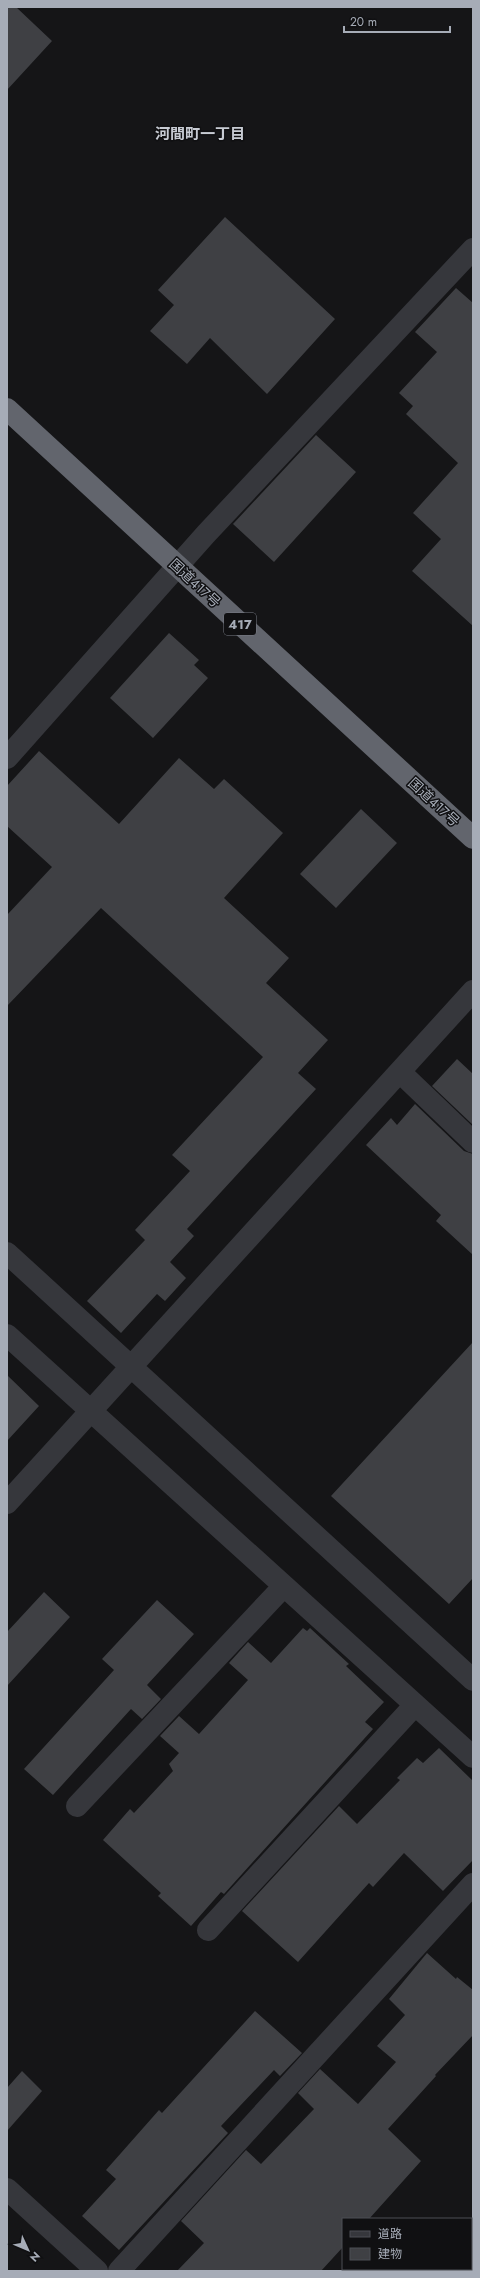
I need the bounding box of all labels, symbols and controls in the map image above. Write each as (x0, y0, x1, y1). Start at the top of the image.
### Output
scale bar (344, 8, 450, 34)
text: 20 m (350, 13, 377, 31)
district label: 河間町一丁目 (155, 123, 245, 145)
street label: 国道417号 (165, 554, 225, 612)
road number: 417 (224, 613, 256, 635)
street label: 国道417号 (404, 773, 464, 831)
legend (342, 2218, 472, 2270)
text: 道路 (378, 2225, 402, 2243)
north arrow (8, 2230, 48, 2270)
text: 建物 (378, 2245, 402, 2263)
text: N (26, 2248, 44, 2266)

